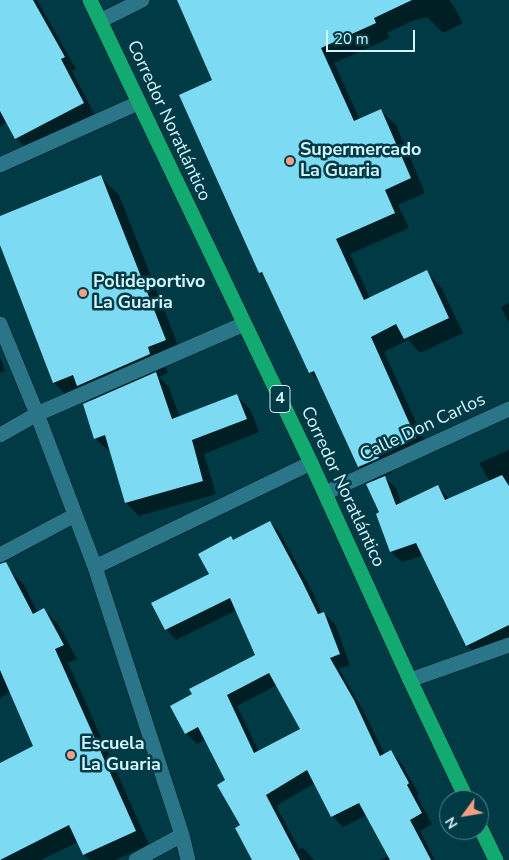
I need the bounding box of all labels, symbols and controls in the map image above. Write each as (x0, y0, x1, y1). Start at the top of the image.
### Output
scale bar (329, 20, 418, 52)
text: 20 m (334, 29, 369, 49)
street label: Corredor Noratlántico (121, 37, 215, 205)
place label: Supermercado La Guaria (300, 140, 421, 182)
marker: Supermercado La Guaria (284, 155, 296, 167)
place label: Polideportivo La Guaria (93, 272, 205, 314)
marker: Polideportivo La Guaria (77, 287, 89, 299)
road number: 4 (270, 386, 290, 412)
street label: Calle Don Carlos (357, 389, 489, 467)
street label: Corredor Noratlántico (295, 403, 389, 571)
place label: Escuela La Guaria (81, 734, 161, 776)
marker: Escuela La Guaria (65, 749, 77, 761)
north arrow (439, 790, 489, 840)
text: N (441, 813, 463, 832)

